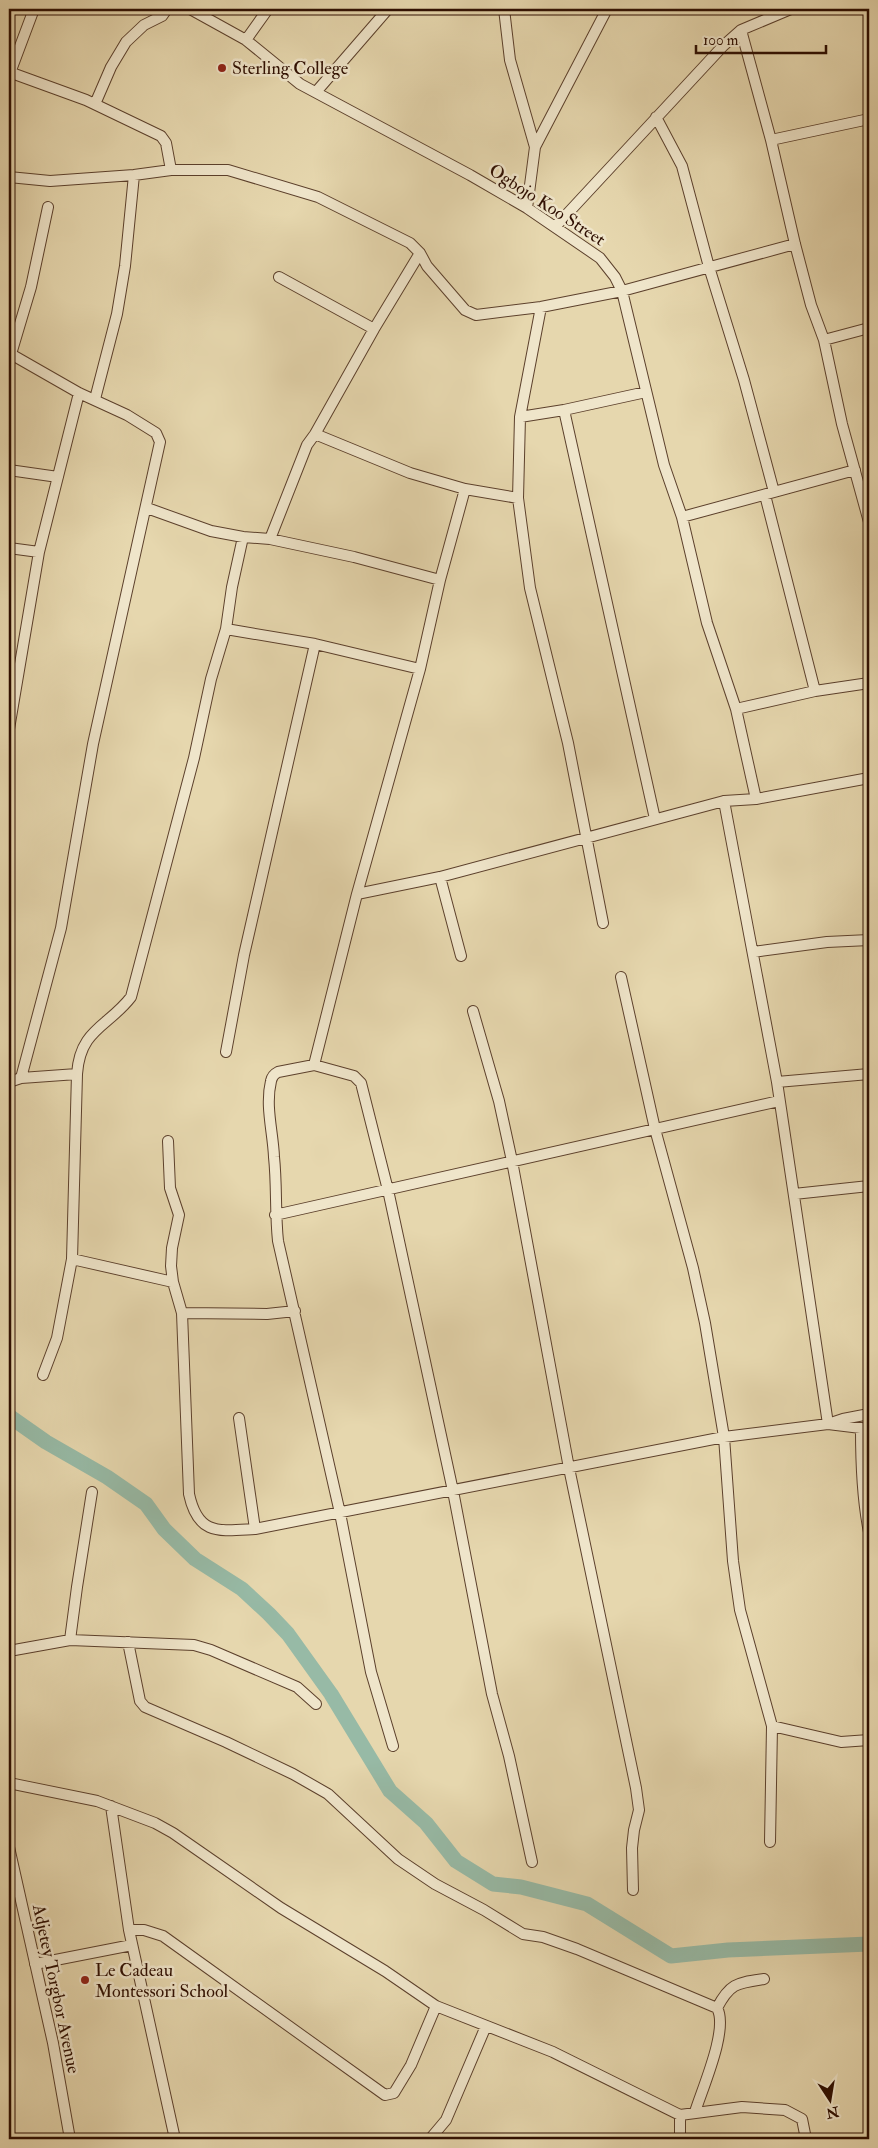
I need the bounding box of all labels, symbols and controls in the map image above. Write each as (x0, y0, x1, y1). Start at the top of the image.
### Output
scale bar (696, 22, 826, 54)
text: 100 m (703, 31, 739, 50)
place label: Sterling College (232, 57, 349, 80)
marker: Sterling College (216, 62, 228, 74)
street label: Ogbojo Koo Street (484, 159, 610, 251)
street label: Adjetey Torgbor Avenue (27, 1901, 85, 2076)
place label: Le Cadeau Montessori School (95, 1959, 229, 2003)
marker: Le Cadeau Montessori School (79, 1974, 91, 1986)
north arrow (806, 2076, 856, 2126)
text: N (824, 2102, 841, 2122)

